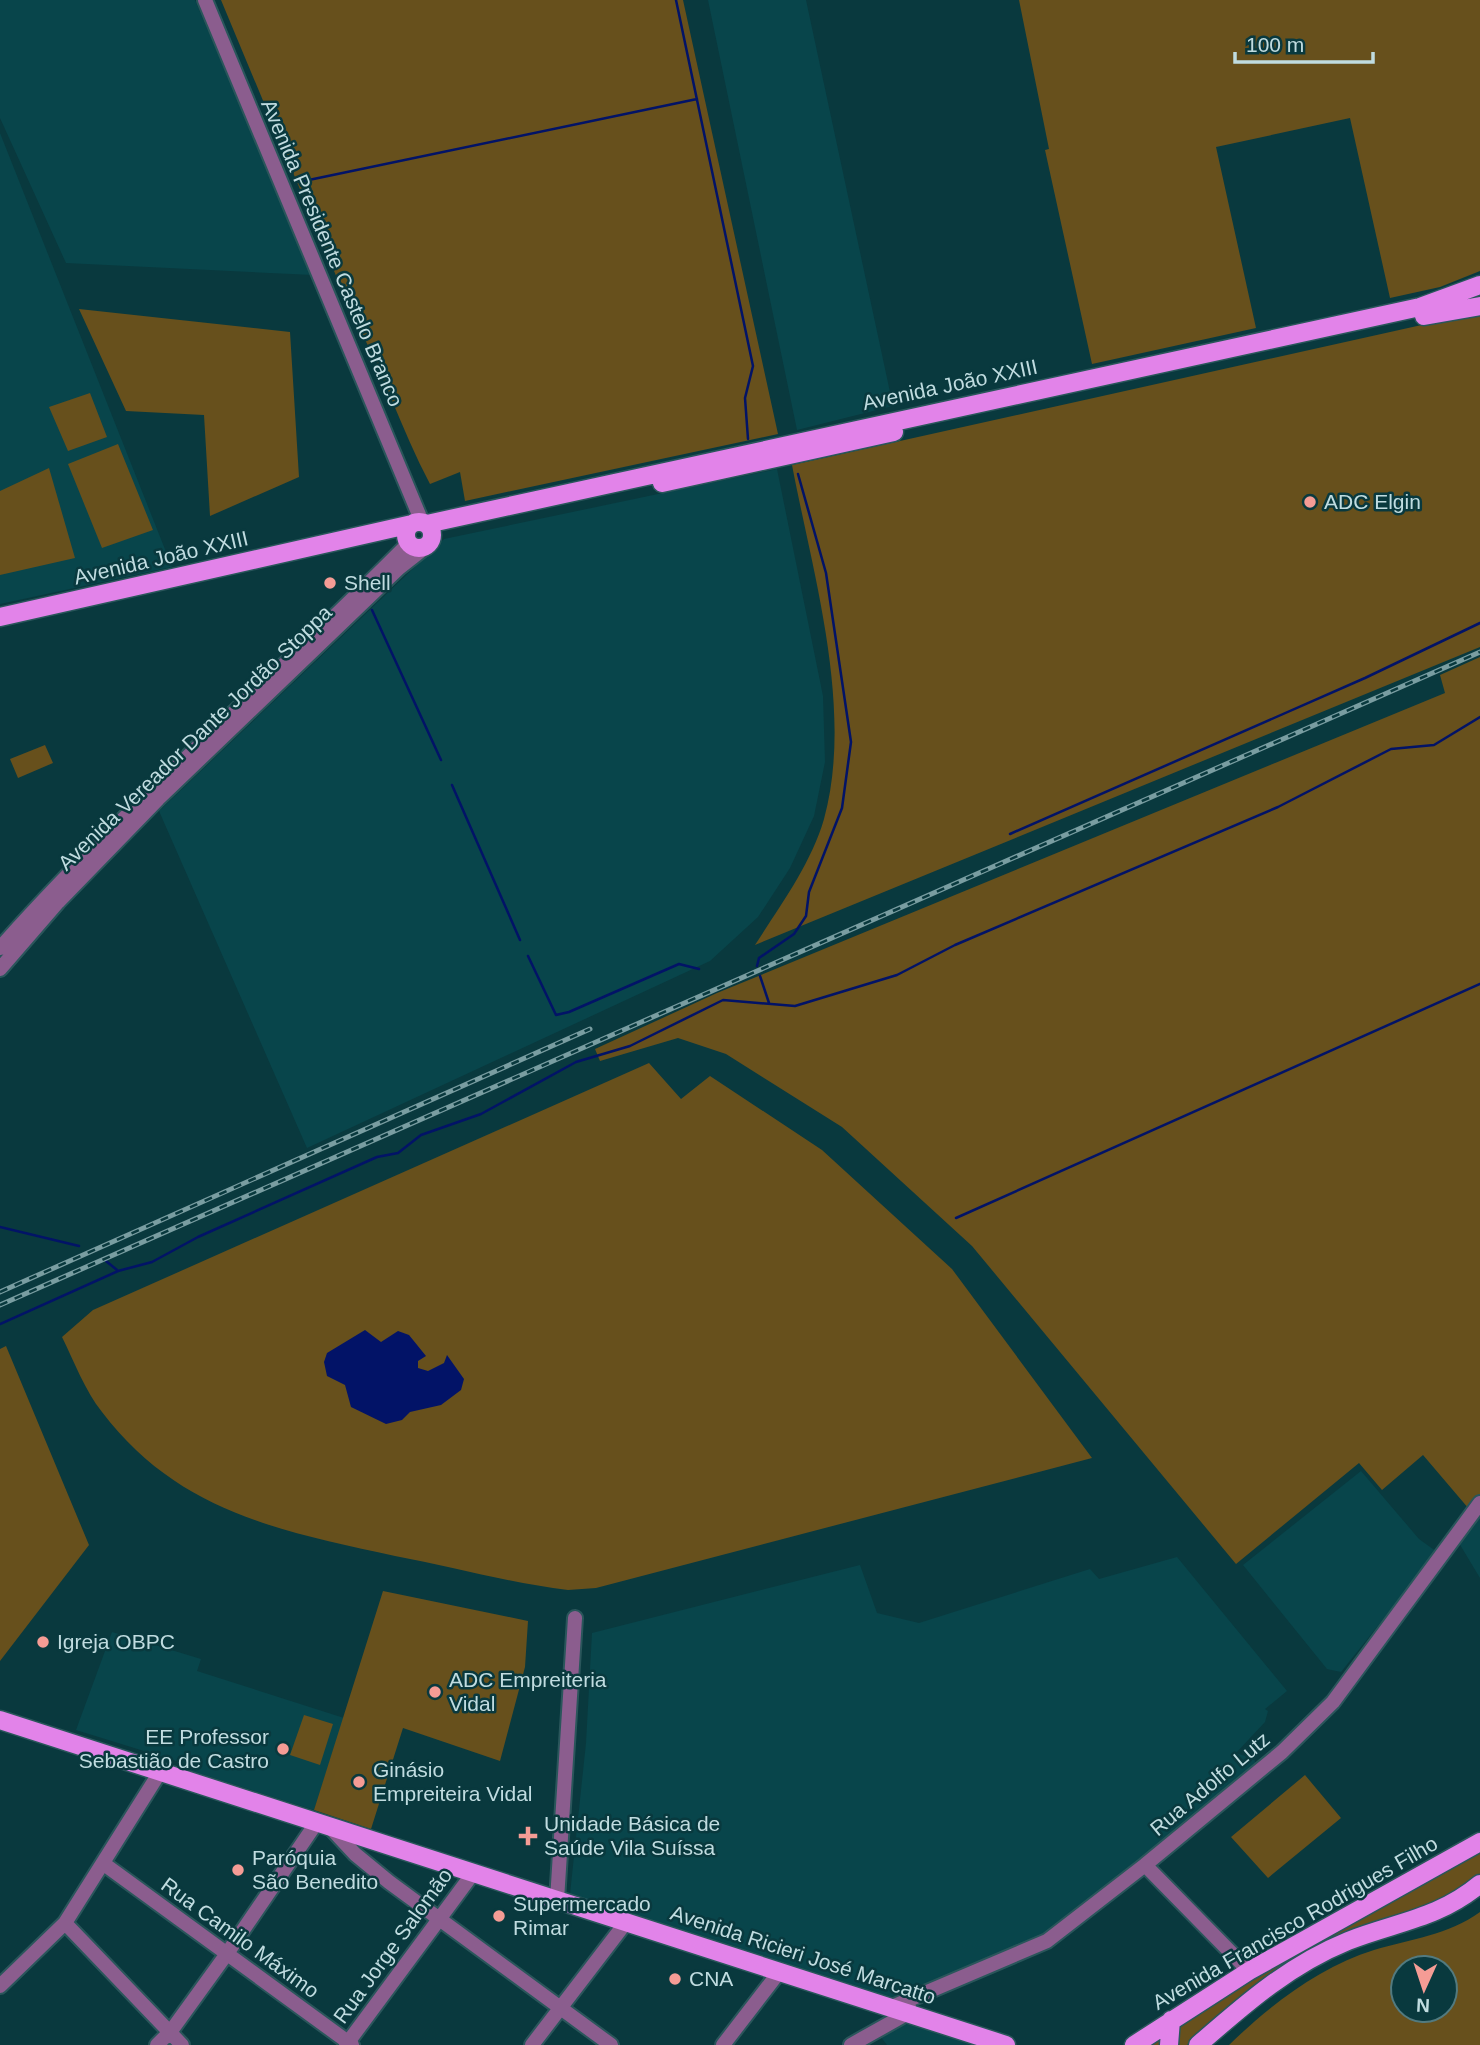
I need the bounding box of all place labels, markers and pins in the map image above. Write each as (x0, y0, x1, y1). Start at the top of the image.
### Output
place label: ADC Elgin (1324, 490, 1421, 513)
marker: ADC Elgin (1302, 494, 1318, 510)
place label: Shell (344, 571, 391, 594)
marker: Shell (322, 575, 338, 591)
place label: Igreja OBPC (57, 1630, 175, 1653)
marker: Igreja OBPC (35, 1634, 51, 1650)
place label: ADC Empreiteria Vidal (449, 1668, 607, 1715)
marker: ADC Empreiteria Vidal (427, 1684, 443, 1700)
place label: EE Professor Sebastião de Castro (79, 1725, 269, 1772)
marker: EE Professor Sebastião de Castro (275, 1741, 291, 1757)
place label: Ginásio Empreiteira Vidal (373, 1758, 533, 1805)
marker: Ginásio Empreiteira Vidal (351, 1774, 367, 1790)
place label: Unidade Básica de Saúde Vila Suíssa (544, 1812, 720, 1859)
marker: Unidade Básica de Saúde Vila Suíssa (518, 1826, 538, 1846)
place label: Paróquia São Benedito (252, 1846, 378, 1893)
marker: Paróquia São Benedito (230, 1862, 246, 1878)
place label: Supermercado Rimar (513, 1892, 651, 1939)
marker: Supermercado Rimar (491, 1908, 507, 1924)
place label: CNA (689, 1967, 733, 1990)
marker: CNA (667, 1971, 683, 1987)

